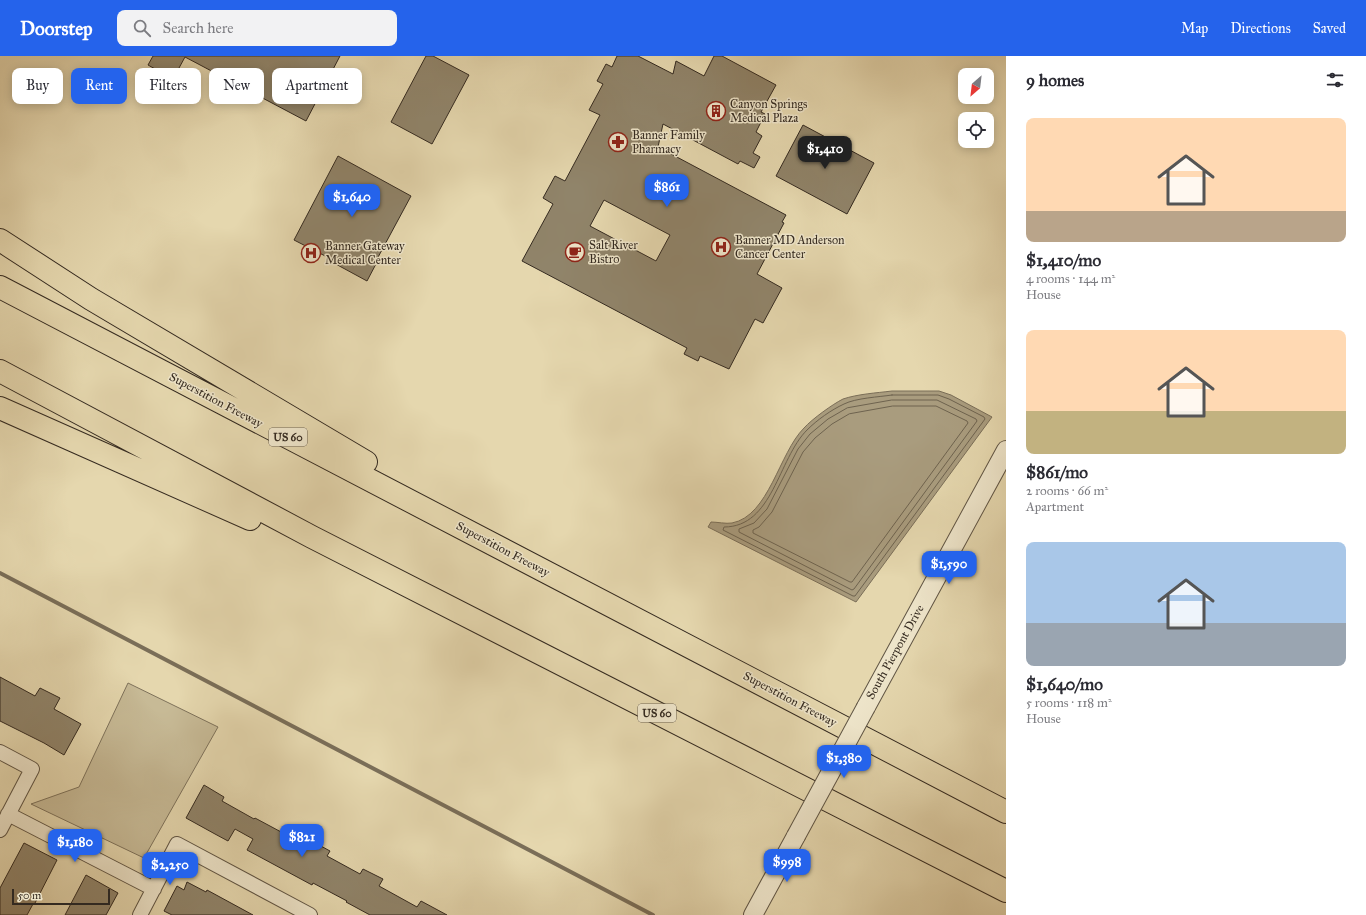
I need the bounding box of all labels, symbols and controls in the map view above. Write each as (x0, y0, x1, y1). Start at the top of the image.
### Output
search box (117, 10, 397, 46)
text: Doorstep (20, 17, 93, 40)
icon: search (131, 17, 153, 39)
text: Search here (163, 19, 234, 37)
text: Map (1181, 20, 1208, 37)
text: Directions (1230, 20, 1291, 37)
text: Saved (1313, 20, 1346, 37)
chip: Buy (12, 68, 63, 104)
chip: Rent (71, 68, 127, 104)
chip: Filters (135, 68, 201, 104)
chip: New (209, 68, 264, 104)
chip: Apartment (272, 68, 362, 104)
north arrow (958, 68, 994, 104)
map controls (958, 68, 994, 148)
icon: filters (1324, 69, 1346, 91)
text: 9 homes (1026, 70, 1084, 91)
place label: Canyon Springs Medical Plaza (730, 97, 807, 125)
building icon: Canyon Springs Medical Plaza (705, 100, 727, 122)
button: locate (958, 112, 994, 148)
place label: Banner Family Pharmacy (632, 128, 705, 156)
pharmacy icon: Banner Family Pharmacy (607, 131, 629, 153)
pin: $1,410 (792, 136, 858, 170)
text: $1,410 (807, 141, 843, 157)
icon: home (1150, 144, 1222, 216)
pin: $861 (643, 174, 691, 208)
text: $861 (654, 179, 680, 195)
pin: $1,640 (319, 184, 385, 218)
text: $1,640 (333, 189, 371, 205)
place label: Banner MD Anderson Cancer Center (735, 233, 845, 261)
hospital icon: Banner MD Anderson Cancer Center (710, 236, 732, 258)
place label: Salt River Bistro (589, 238, 638, 266)
place label: Banner Gateway Medical Center (325, 239, 405, 267)
cafe icon: Salt River Bistro (564, 241, 586, 263)
hospital icon: Banner Gateway Medical Center (300, 242, 322, 264)
text: $1,410/mo (1026, 250, 1101, 271)
text: 4 rooms · 144 m² (1026, 271, 1115, 287)
text: House (1026, 287, 1061, 303)
icon: home (1150, 356, 1222, 428)
street label: Superstition Freeway (167, 369, 265, 431)
road number: US 60 (269, 428, 307, 446)
text: $861/mo (1026, 462, 1088, 483)
text: 2 rooms · 66 m² (1026, 483, 1108, 499)
text: Apartment (1026, 499, 1084, 515)
street label: Superstition Freeway (454, 518, 552, 580)
pin: $1,590 (916, 551, 982, 585)
text: $1,590 (931, 556, 967, 572)
icon: home (1150, 568, 1222, 640)
street label: South Pierpont Drive (863, 602, 927, 702)
street label: Superstition Freeway (741, 668, 839, 730)
text: $1,640/mo (1026, 674, 1103, 695)
text: 5 rooms · 118 m² (1026, 695, 1112, 711)
road number: US 60 (638, 704, 676, 722)
text: House (1026, 711, 1061, 727)
pin: $1,380 (811, 745, 877, 779)
text: $1,380 (826, 750, 862, 766)
pin: $821 (278, 824, 326, 858)
pin: $1,180 (42, 829, 108, 863)
text: $821 (289, 829, 315, 845)
text: $1,180 (57, 834, 93, 850)
pin: $998 (763, 849, 811, 883)
pin: $2,250 (137, 852, 203, 886)
text: $998 (773, 854, 801, 870)
text: $2,250 (151, 857, 189, 873)
scale bar (12, 887, 110, 906)
text: 50 m (18, 889, 41, 902)

